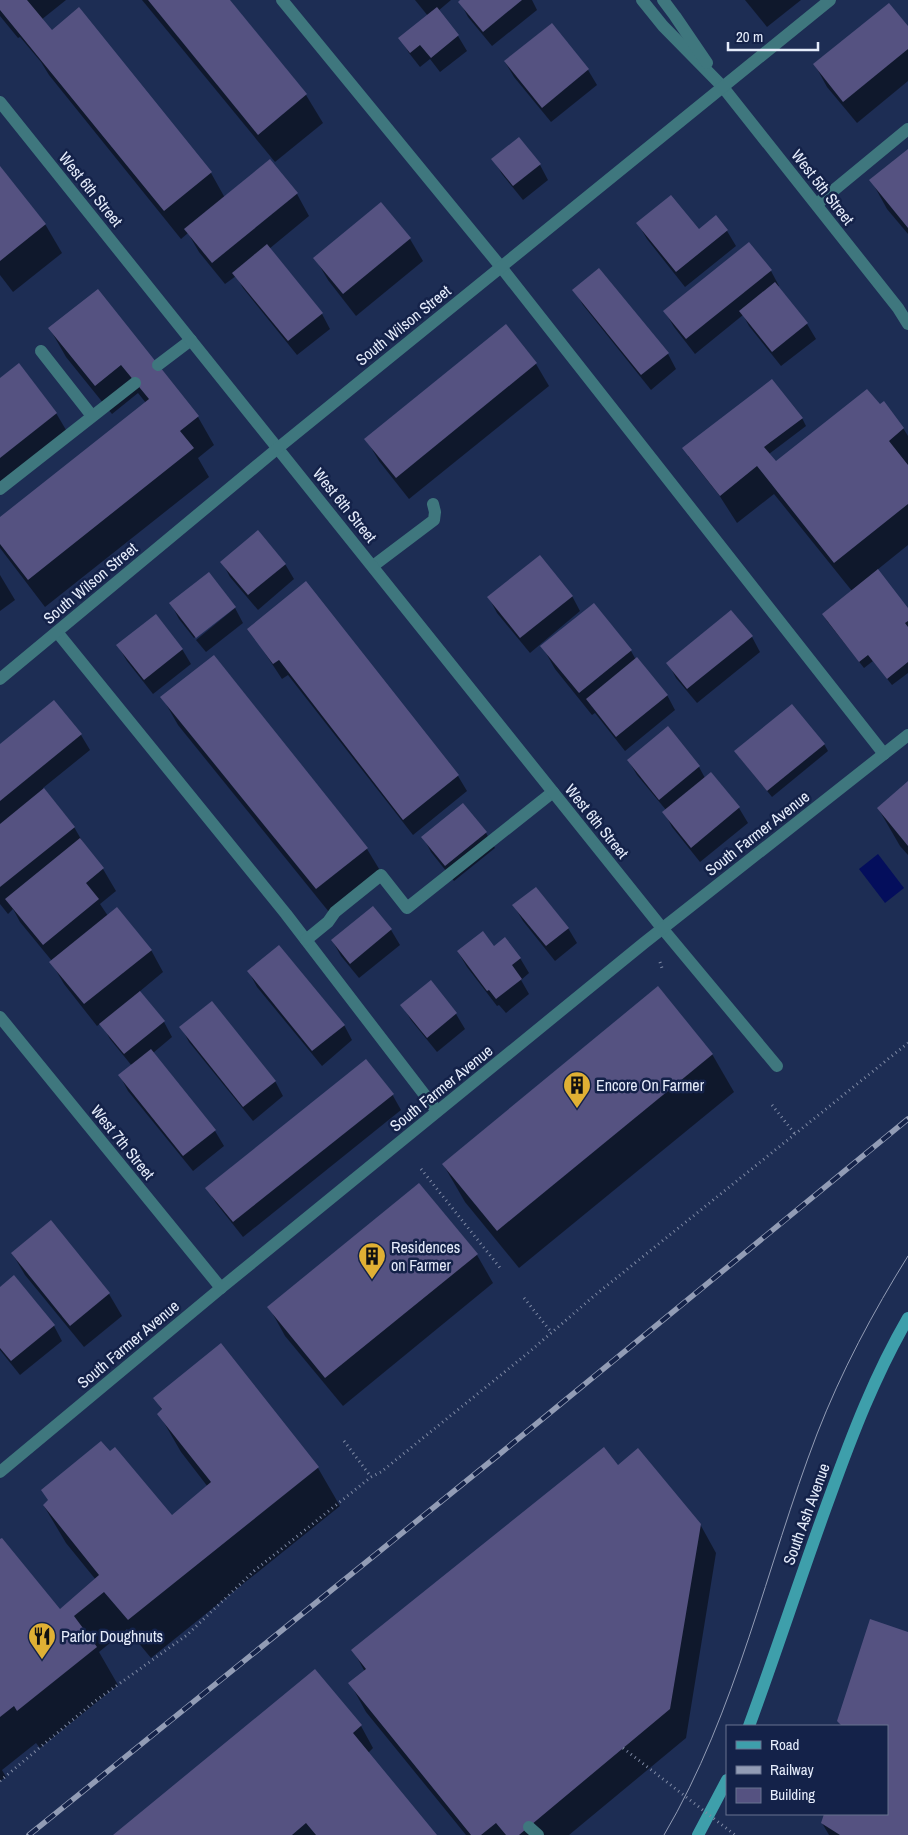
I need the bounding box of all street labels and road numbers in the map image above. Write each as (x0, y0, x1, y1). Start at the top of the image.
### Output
street label: West 5th Street (787, 145, 860, 230)
street label: West 6th Street (54, 147, 128, 231)
street label: South Wilson Street (351, 280, 456, 370)
street label: West 6th Street (308, 463, 382, 547)
street label: South Wilson Street (38, 537, 142, 629)
street label: West 6th Street (560, 779, 634, 863)
street label: South Farmer Avenue (700, 785, 814, 881)
street label: South Farmer Avenue (385, 1040, 497, 1136)
street label: West 7th Street (86, 1100, 160, 1184)
street label: South Farmer Avenue (72, 1295, 184, 1393)
street label: South Ash Avenue (777, 1460, 835, 1568)

